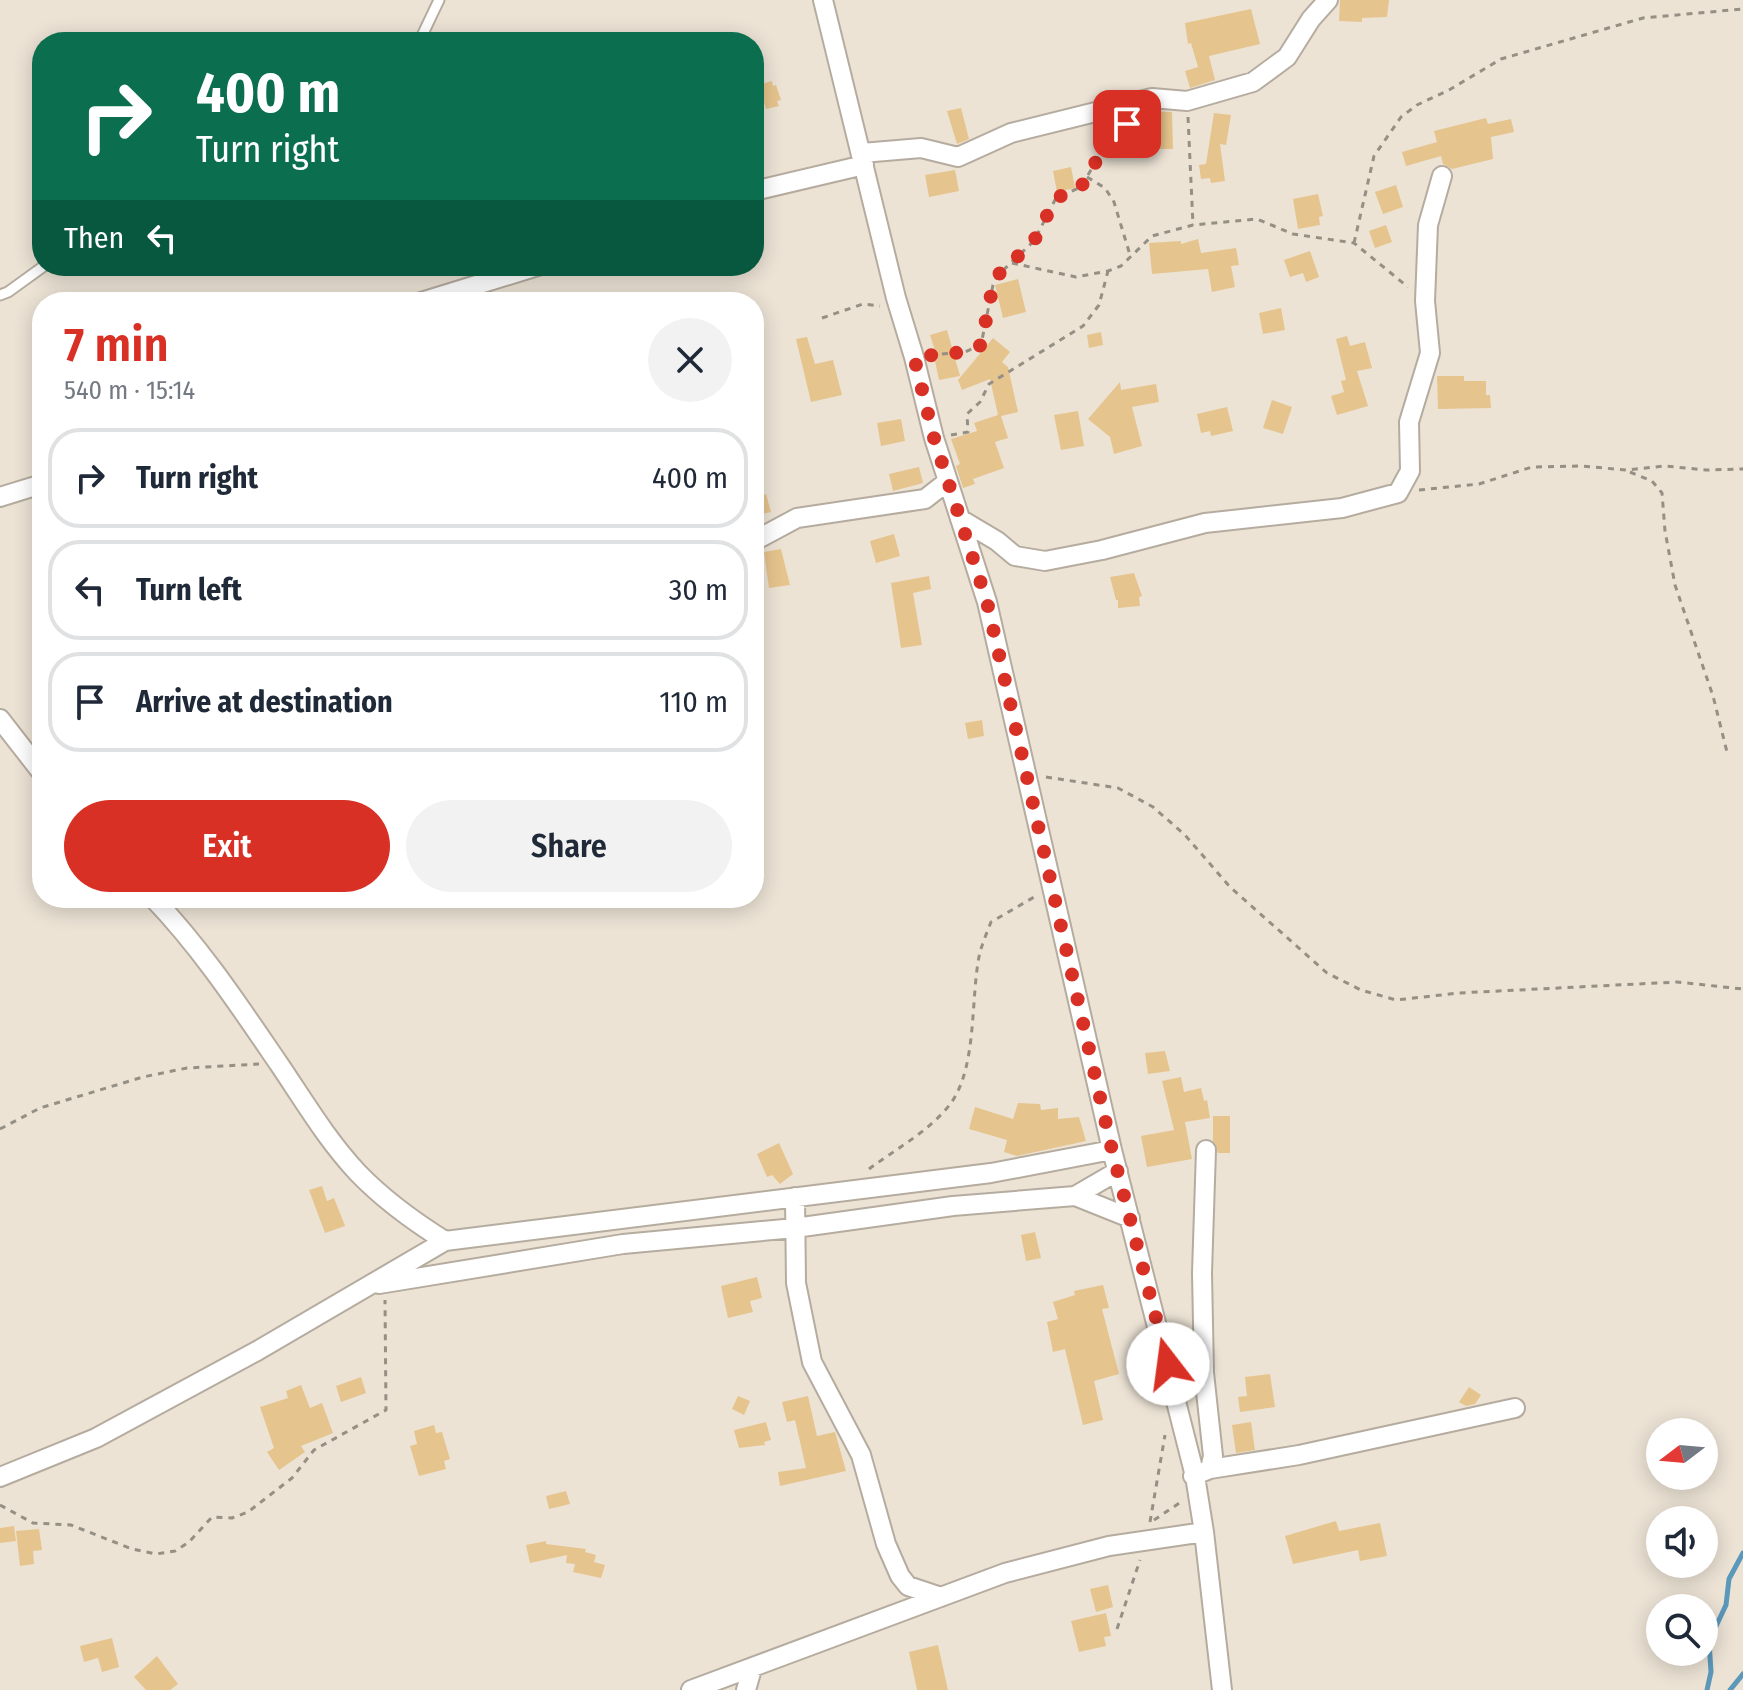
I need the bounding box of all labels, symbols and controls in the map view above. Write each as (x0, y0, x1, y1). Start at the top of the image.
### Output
text: 400 m (196, 60, 340, 127)
icon: right (64, 64, 168, 168)
pin (1093, 90, 1161, 158)
icon: arrive (1105, 102, 1149, 146)
text: Turn right (196, 128, 339, 172)
icon: left (140, 216, 184, 260)
text: Then (64, 220, 124, 256)
text: 7 min (64, 316, 169, 374)
button: close (648, 318, 732, 402)
text: 540 m · 15:14 (64, 375, 195, 406)
icon: right (68, 456, 112, 500)
text: Turn right (136, 460, 258, 496)
text: 400 m (652, 460, 728, 496)
icon: left (68, 568, 112, 612)
text: Turn left (136, 572, 242, 608)
text: 30 m (669, 572, 728, 608)
icon: arrive (68, 680, 112, 724)
text: Arrive at destination (136, 684, 393, 720)
text: 110 m (659, 684, 728, 720)
button: Exit (64, 800, 390, 892)
button: Share (406, 800, 732, 892)
position arrow (1126, 1322, 1210, 1406)
north arrow (1646, 1418, 1718, 1490)
map controls (1646, 1418, 1718, 1666)
button: sound (1646, 1506, 1718, 1578)
button: search (1646, 1594, 1718, 1666)

